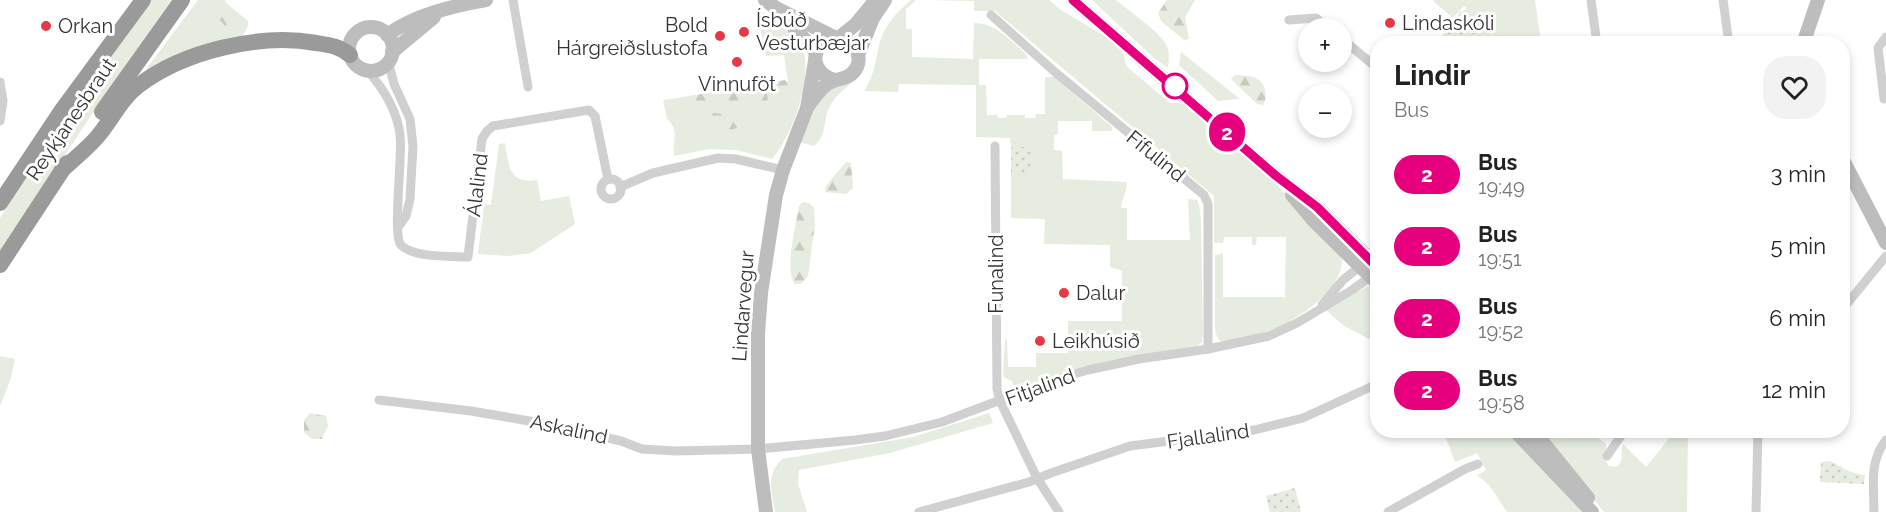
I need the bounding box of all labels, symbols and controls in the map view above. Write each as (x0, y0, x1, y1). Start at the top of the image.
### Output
place label: Ísbúð Vesturbæjar (756, 8, 869, 55)
place label: Lindaskóli (1402, 11, 1494, 35)
place label: Bold Hárgreiðslustofa (556, 13, 708, 60)
place label: Orkan (58, 14, 113, 38)
marker: Lindaskóli (1383, 16, 1397, 30)
map controls (1298, 18, 1352, 138)
button: + (1298, 18, 1352, 72)
marker: Orkan (39, 19, 53, 33)
marker: Ísbúð Vesturbæjar (737, 25, 751, 39)
marker: Bold Hárgreiðslustofa (713, 29, 727, 43)
street label: Reykjanesbraut (21, 53, 121, 185)
marker: Vinnuföt (730, 55, 744, 69)
button: heart (1763, 56, 1826, 119)
text: Lindir (1394, 59, 1470, 92)
place label: Vinnuföt (698, 72, 776, 96)
unlabelled marker (1162, 73, 1188, 99)
button: − (1298, 84, 1352, 138)
text: Bus (1394, 98, 1429, 122)
line badge: 2 (1208, 112, 1246, 152)
text: 2 (1221, 120, 1233, 145)
street label: Fífulind (1122, 125, 1190, 187)
text: Bus (1478, 149, 1517, 175)
street label: Álalind (461, 152, 493, 218)
text: 3 min (1771, 161, 1826, 187)
text: 2 (1421, 162, 1433, 187)
text: 19:49 (1478, 175, 1525, 199)
text: Bus (1478, 221, 1517, 247)
text: 5 min (1771, 233, 1826, 259)
street label: Funalind (984, 234, 1008, 314)
text: 2 (1421, 234, 1433, 259)
text: 19:51 (1478, 247, 1522, 271)
street label: Lindarvegur (727, 250, 759, 362)
place label: Dalur (1076, 281, 1125, 305)
marker: Dalur (1057, 286, 1071, 300)
text: Bus (1478, 293, 1517, 319)
text: 6 min (1769, 305, 1826, 331)
text: 2 (1421, 306, 1433, 331)
text: 19:52 (1478, 319, 1523, 343)
place label: Leikhúsið (1052, 329, 1140, 353)
marker: Leikhúsið (1033, 334, 1047, 348)
street label: Fitjalind (1002, 363, 1078, 411)
text: Bus (1478, 365, 1517, 391)
text: 12 min (1762, 377, 1826, 403)
text: 2 (1421, 378, 1433, 403)
text: 19:58 (1478, 391, 1525, 415)
street label: Askalind (528, 409, 610, 449)
street label: Fjallalind (1165, 418, 1251, 454)

